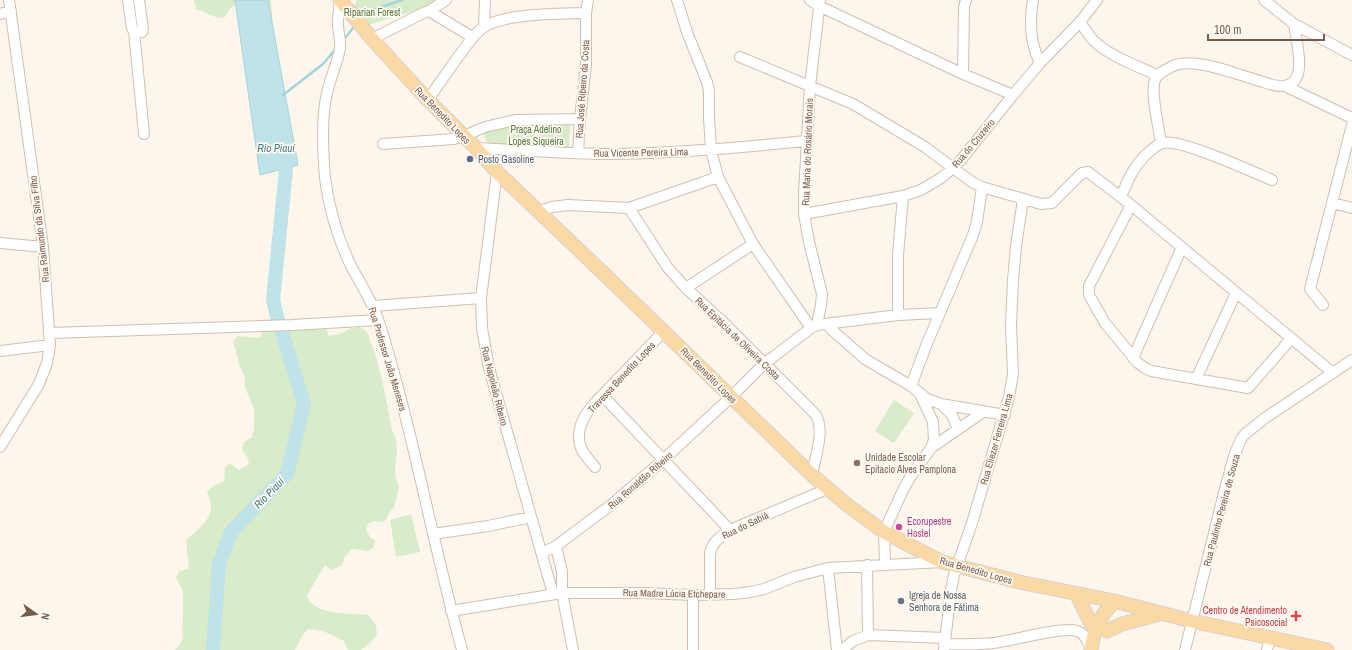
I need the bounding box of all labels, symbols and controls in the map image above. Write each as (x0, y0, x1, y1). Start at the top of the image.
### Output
park label: Riparian Forest (344, 6, 401, 19)
scale bar (1208, 16, 1324, 42)
text: 100 m (1214, 22, 1241, 38)
street label: Rua José Ribeiro da Costa (573, 39, 592, 139)
street label: Rua Benedito Lopes (412, 84, 473, 147)
street label: Rua Maria do Rosário Morais (799, 98, 816, 206)
street label: Rua do Cruzeiro (949, 116, 998, 171)
park label: Praça Adelino Lopes Siqueira (508, 123, 564, 148)
water label: Rio Piauí (257, 141, 296, 155)
street label: Rua Vicente Pereira Lima (594, 145, 689, 160)
place label: Posto Gasoline (478, 153, 535, 166)
marker: Posto Gasoline (465, 154, 475, 164)
street label: Rua Raimundo da Silva Filho (26, 174, 53, 283)
street label: Rua Epitácia de Oliveira Costa (692, 294, 783, 383)
street label: Rua Professor João Meneses (366, 306, 410, 413)
street label: Travessa Benedito Lopes (585, 339, 658, 416)
street label: Rua Benedito Lopes (678, 344, 740, 406)
street label: Rua Napoleão Ribeiro (478, 345, 511, 428)
street label: Rua Eliezer Ferreira Lima (977, 392, 1016, 486)
street label: Rua Ronaldão Ribeiro (605, 448, 676, 512)
place label: Unidade Escolar Epitacio Alves Pamplona (865, 451, 957, 476)
street label: Rua Paulinho Pereira de Souza (1200, 452, 1243, 568)
marker: Unidade Escolar Epitacio Alves Pamplona (852, 458, 862, 468)
water label: Rio Piauí (251, 474, 288, 511)
street label: Rua do Sabiá (720, 508, 771, 542)
place label: Ecorupestre Hostel (907, 515, 952, 540)
marker: Ecorupestre Hostel (894, 522, 904, 532)
street label: Rua Benedito Lopes (938, 554, 1014, 587)
street label: Rua Madre Lúcia Etchepare (623, 586, 726, 601)
place label: Igreja de Nossa Senhora de Fátima (909, 589, 979, 614)
north arrow (16, 594, 56, 634)
marker: Igreja de Nossa Senhora de Fátima (896, 596, 906, 606)
place label: Centro de Atendimento Psicosocial (1203, 604, 1287, 629)
marker: Centro de Atendimento Psicosocial (1290, 610, 1302, 622)
text: N (38, 612, 53, 621)

